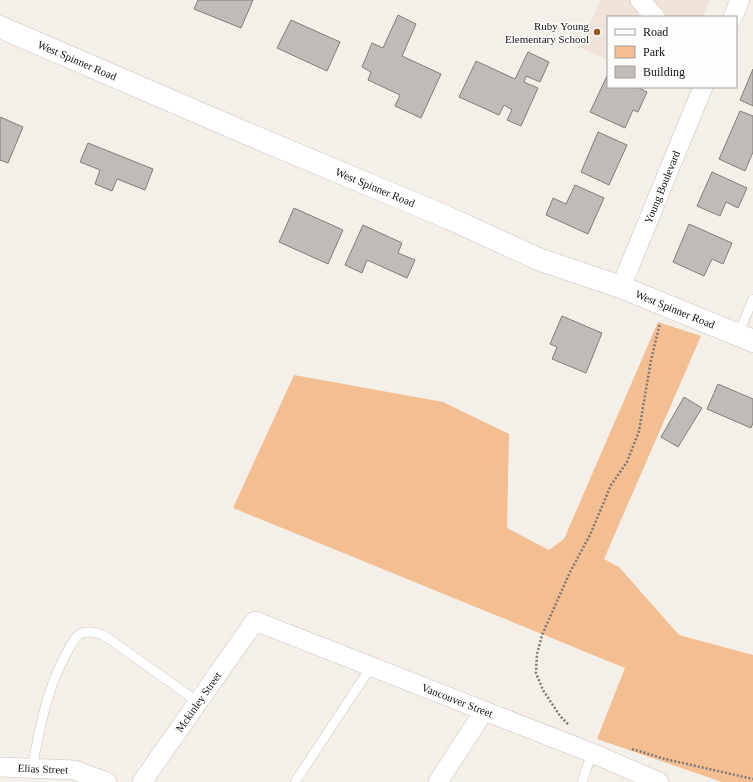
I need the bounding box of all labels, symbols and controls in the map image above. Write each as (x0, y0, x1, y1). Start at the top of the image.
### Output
legend (607, 16, 737, 88)
place label: Ruby Young Elementary School (505, 20, 589, 45)
text: Road (643, 25, 668, 39)
marker: Ruby Young Elementary School (592, 27, 602, 37)
street label: West Spinner Road (36, 38, 119, 83)
text: Park (643, 45, 665, 59)
text: Building (643, 65, 685, 79)
street label: Young Boulevard (642, 149, 682, 225)
street label: West Spinner Road (334, 165, 417, 209)
street label: West Spinner Road (634, 288, 717, 331)
street label: Mckinley Street (173, 669, 224, 734)
street label: Vancouver Street (420, 681, 495, 720)
street label: Elias Street (18, 762, 68, 776)

